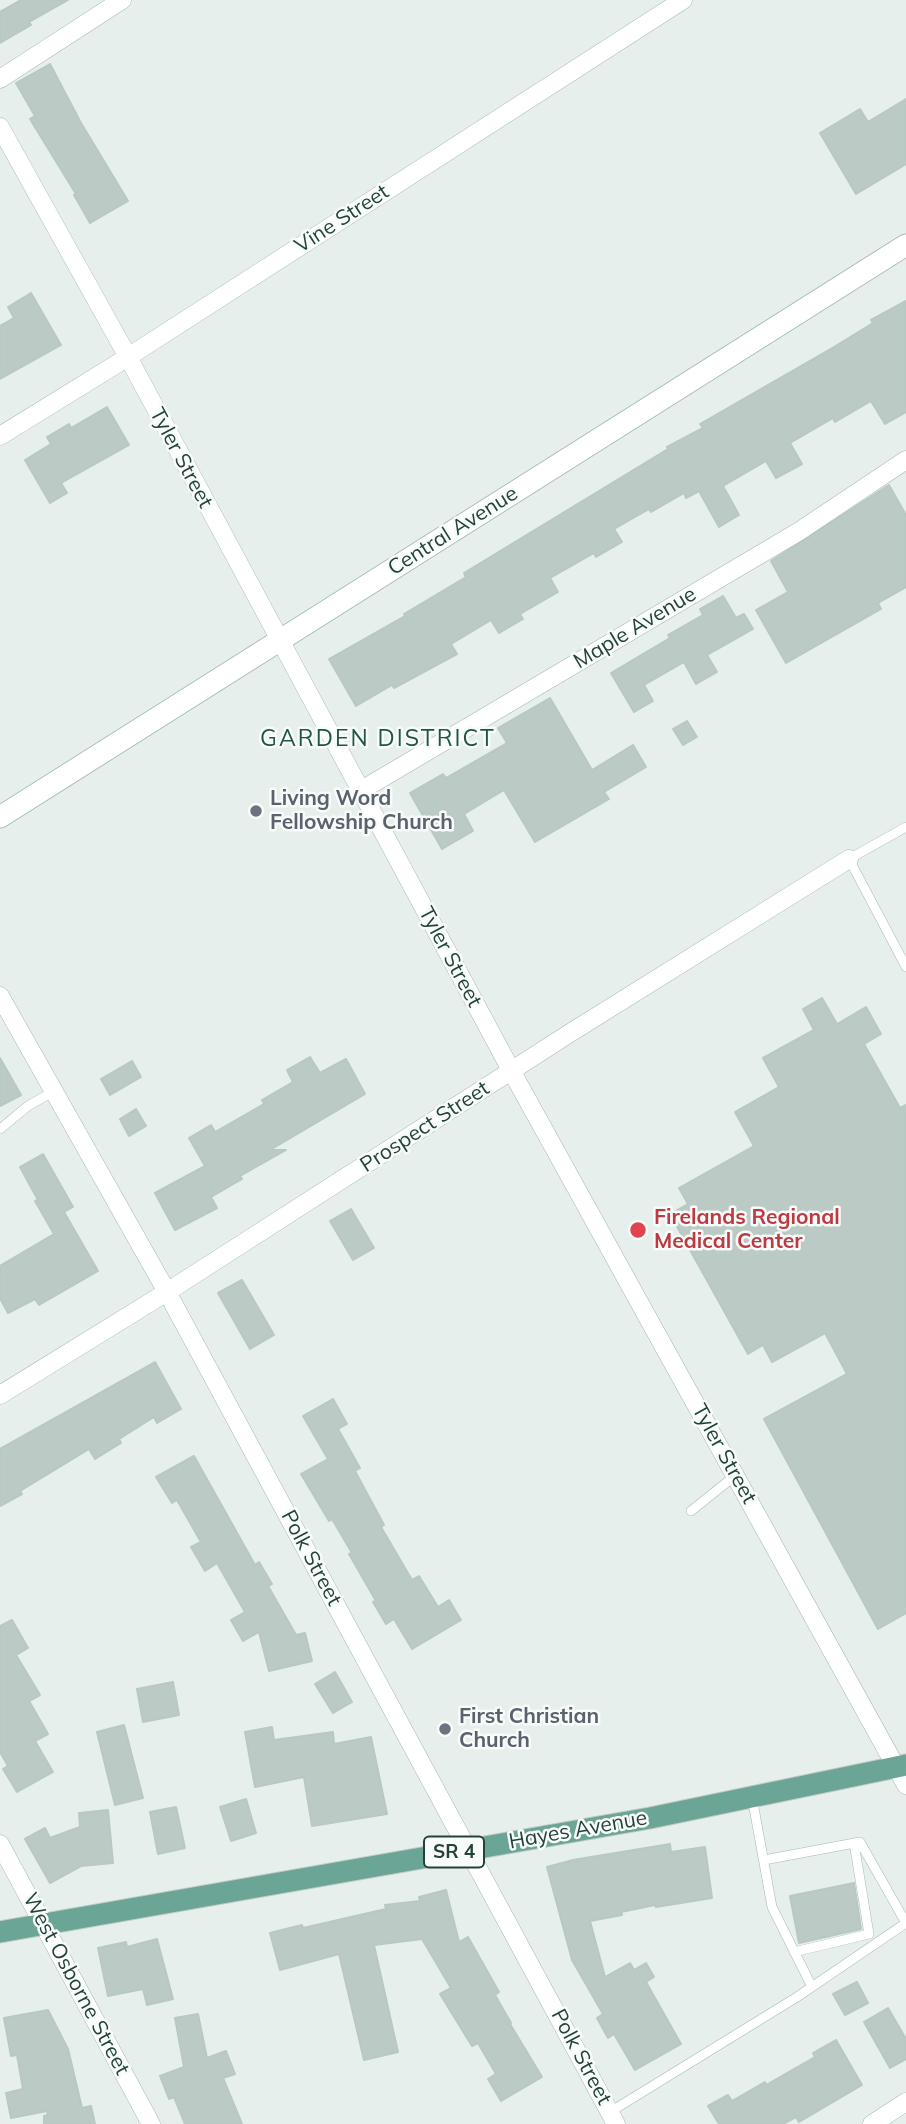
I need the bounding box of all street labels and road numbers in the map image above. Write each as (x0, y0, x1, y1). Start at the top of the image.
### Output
street label: Vine Street (290, 179, 394, 259)
street label: Tyler Street (144, 404, 218, 512)
street label: Central Avenue (383, 481, 523, 581)
street label: Maple Avenue (569, 582, 701, 674)
street label: Tyler Street (413, 903, 487, 1011)
street label: Prospect Street (356, 1076, 494, 1178)
street label: Tyler Street (686, 1400, 762, 1508)
street label: Polk Street (275, 1506, 347, 1610)
street label: Hayes Avenue (507, 1805, 649, 1855)
road number: SR 4 (424, 1836, 484, 1868)
street label: West Osborne Street (17, 1889, 135, 2079)
street label: Polk Street (545, 2005, 617, 2109)

